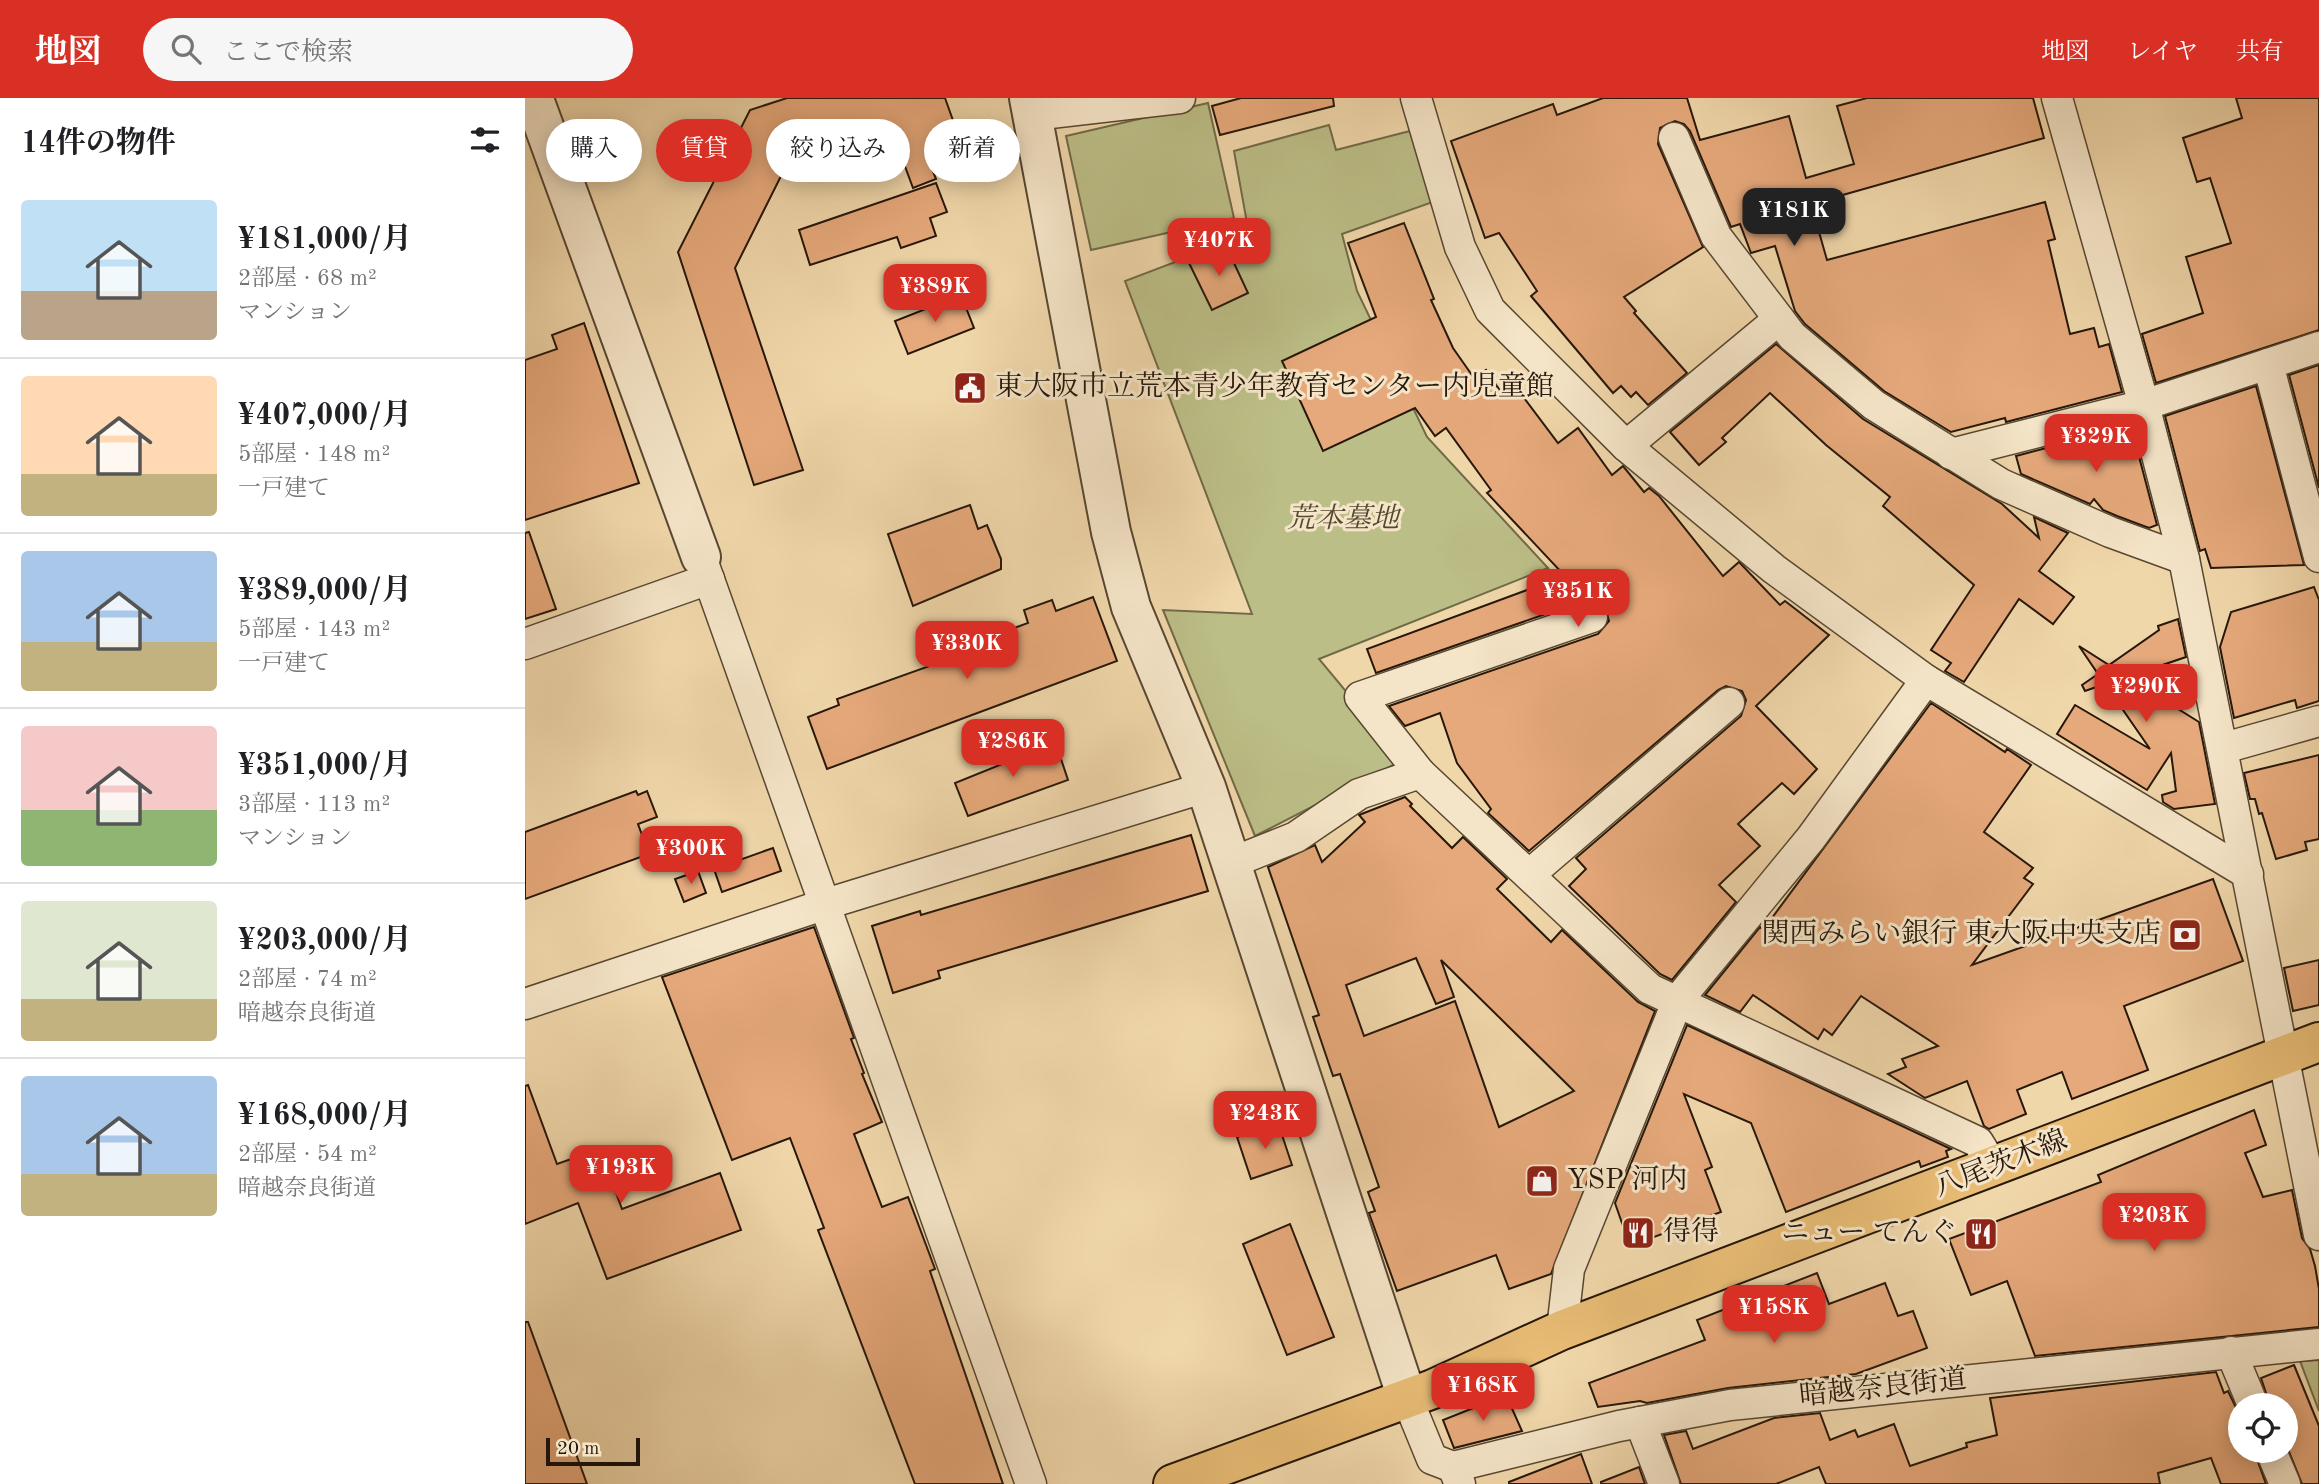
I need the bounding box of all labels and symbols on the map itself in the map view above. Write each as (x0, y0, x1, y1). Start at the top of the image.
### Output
pin: ¥181K (1745, 188, 1843, 248)
pin: ¥407K (1170, 218, 1268, 278)
pin: ¥389K (886, 264, 984, 324)
public building icon: 東大阪市立荒本青少年教育センター内児童館 (951, 369, 989, 407)
place label: 東大阪市立荒本青少年教育センター内児童館 (995, 371, 1554, 402)
pin: ¥329K (2047, 414, 2145, 474)
park label: 荒本墓地 (1287, 503, 1402, 534)
pin: ¥351K (1529, 570, 1627, 629)
pin: ¥330K (918, 622, 1016, 681)
pin: ¥290K (2097, 664, 2195, 724)
pin: ¥286K (964, 720, 1062, 779)
pin: ¥300K (642, 826, 740, 886)
bank icon: 関西みらい銀行 東大阪中央支店 (2166, 916, 2204, 954)
place label: 関西みらい銀行 東大阪中央支店 (1761, 918, 2161, 949)
pin: ¥243K (1216, 1091, 1314, 1151)
street label: 八尾茨木線 (1930, 1124, 2071, 1203)
pin: ¥193K (572, 1146, 670, 1205)
shop icon: YSP 河内 (1523, 1162, 1561, 1200)
place label: YSP 河内 (1567, 1164, 1688, 1195)
pin: ¥203K (2105, 1194, 2203, 1253)
restaurant icon: 得得 (1619, 1214, 1657, 1252)
restaurant icon: ニュー てんぐ (1962, 1215, 2000, 1253)
place label: 得得 (1663, 1216, 1719, 1247)
place label: ニュー てんぐ (1781, 1218, 1957, 1248)
pin: ¥158K (1725, 1286, 1823, 1345)
street label: 暗越奈良街道 (1798, 1363, 1968, 1412)
pin: ¥168K (1434, 1364, 1532, 1423)
scale bar (546, 1435, 641, 1467)

